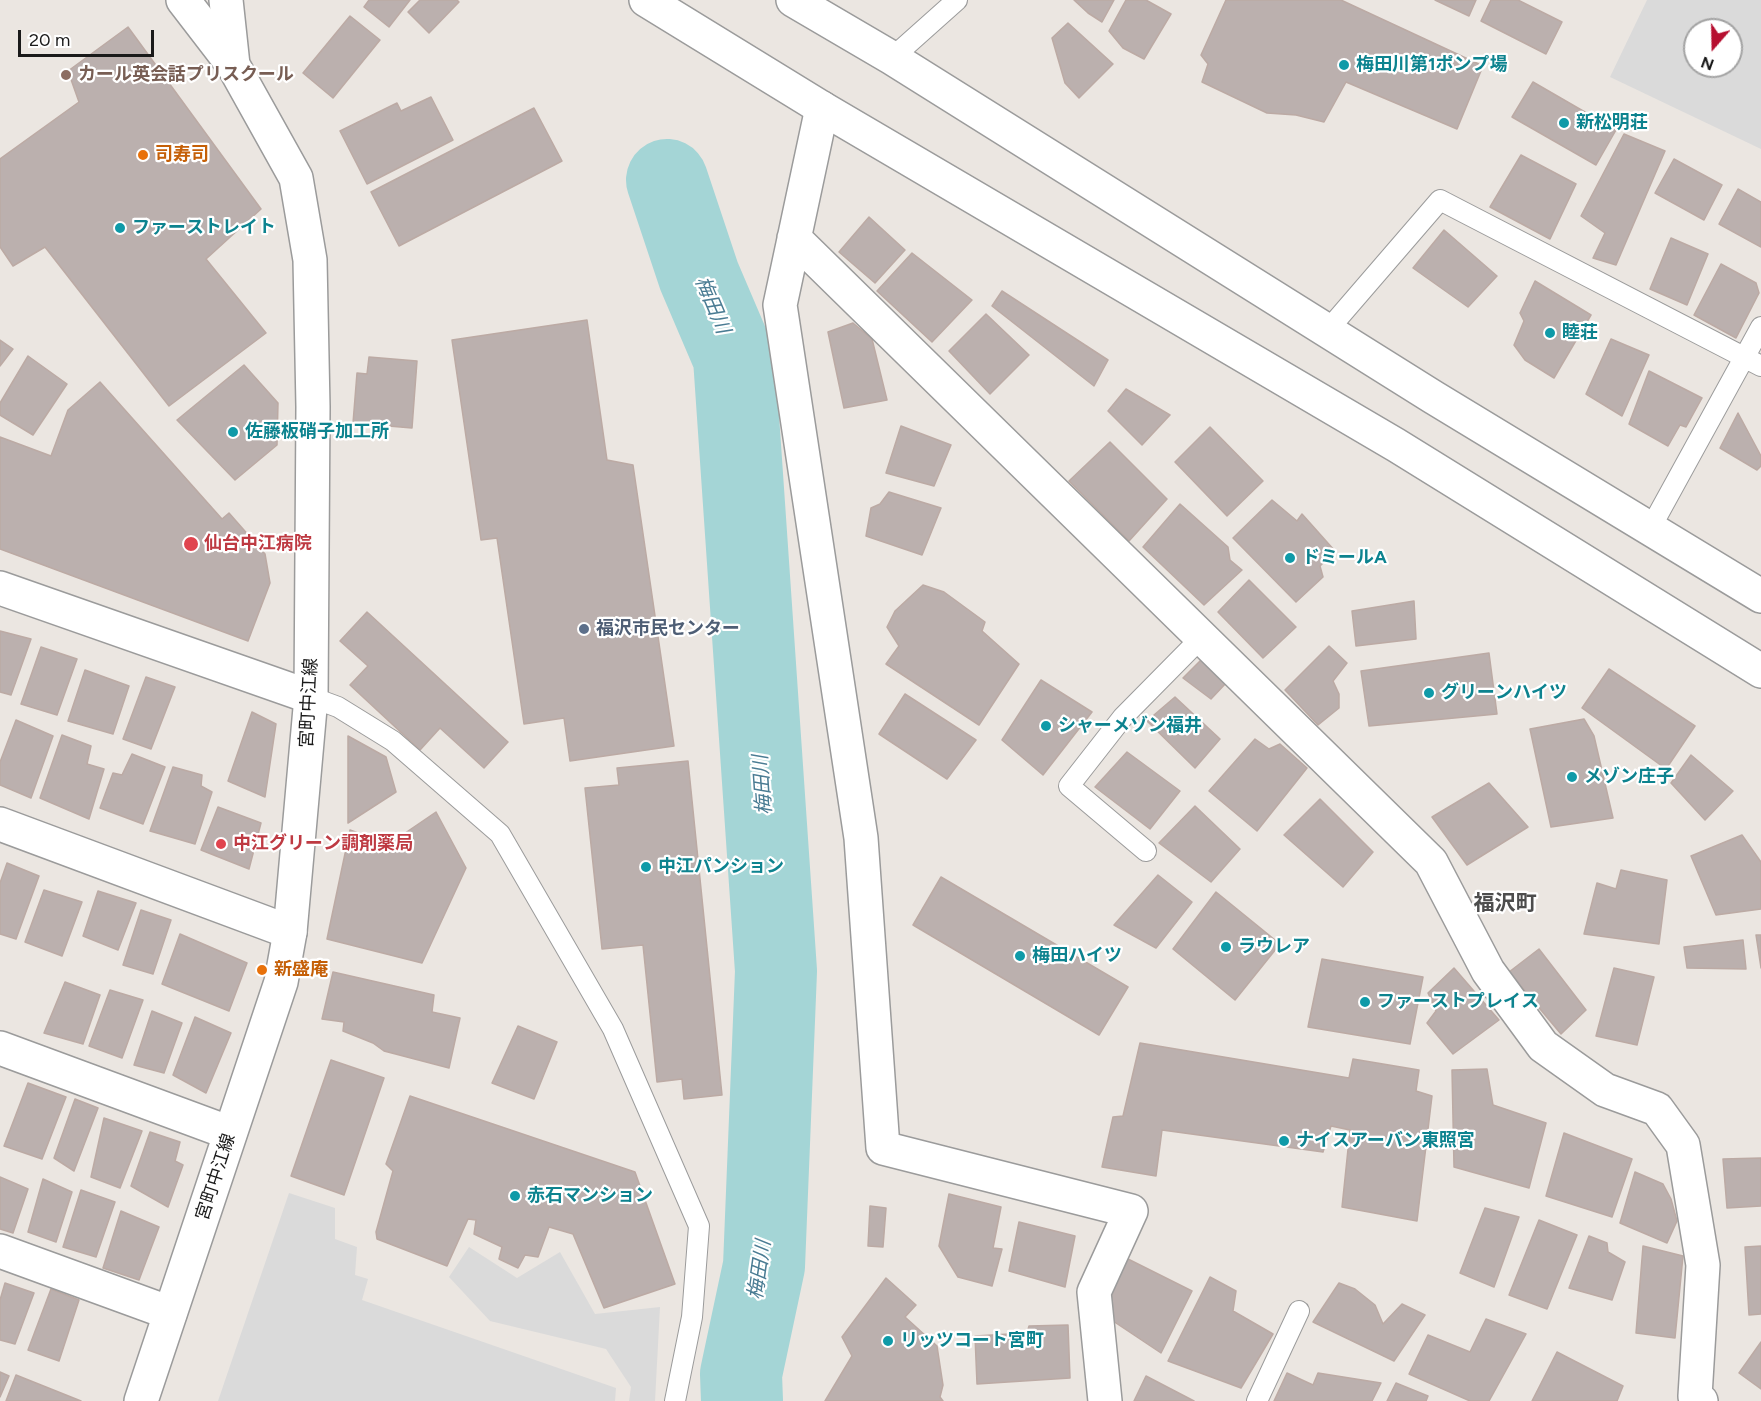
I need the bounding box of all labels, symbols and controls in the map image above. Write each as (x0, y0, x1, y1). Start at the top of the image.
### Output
scale bar (21, 18, 158, 56)
north arrow (1683, 18, 1743, 78)
text: 20 m (29, 29, 70, 51)
text: N (1698, 52, 1716, 75)
place label: 梅田川第1ポンプ場 (1356, 54, 1508, 76)
marker: 梅田川第1ポンプ場 (1337, 58, 1351, 72)
place label: カール英会話プリスクール (78, 64, 294, 86)
marker: カール英会話プリスクール (59, 68, 73, 82)
place label: 新松明荘 (1576, 112, 1648, 134)
marker: 新松明荘 (1557, 116, 1571, 130)
place label: 司寿司 (155, 144, 209, 166)
marker: 司寿司 (136, 148, 150, 162)
place label: ファーストレイト (132, 217, 276, 239)
marker: ファーストレイト (113, 221, 127, 235)
water label: 梅田川 (689, 273, 735, 337)
place label: 睦荘 (1562, 322, 1598, 344)
marker: 睦荘 (1543, 326, 1557, 340)
place label: 佐藤板硝子加工所 (245, 421, 389, 443)
marker: 佐藤板硝子加工所 (226, 425, 240, 439)
place label: 仙台中江病院 (204, 533, 312, 555)
marker: 仙台中江病院 (182, 535, 200, 553)
place label: ドミールA (1302, 547, 1387, 569)
marker: ドミールA (1283, 551, 1297, 565)
place label: 福沢市民センター (596, 618, 740, 640)
marker: 福沢市民センター (577, 622, 591, 636)
street label: 宮町中江線 (296, 657, 322, 749)
place label: グリーンハイツ (1441, 682, 1567, 704)
marker: グリーンハイツ (1422, 686, 1436, 700)
place label: シャーメゾン福井 (1058, 715, 1202, 737)
marker: シャーメゾン福井 (1039, 719, 1053, 733)
water label: 梅田川 (749, 754, 777, 816)
place label: メゾン庄子 (1584, 766, 1674, 788)
marker: メゾン庄子 (1565, 770, 1579, 784)
place label: 中江グリーン調剤薬局 (233, 833, 413, 855)
marker: 中江グリーン調剤薬局 (214, 837, 228, 851)
place label: 中江パンション (658, 856, 784, 878)
marker: 中江パンション (639, 860, 653, 874)
district label: 福沢町 (1474, 891, 1536, 917)
place label: ラウレア (1238, 936, 1310, 958)
marker: ラウレア (1219, 940, 1233, 954)
place label: 梅田ハイツ (1032, 945, 1122, 967)
marker: 梅田ハイツ (1013, 949, 1027, 963)
place label: 新盛庵 (274, 959, 328, 981)
marker: 新盛庵 (255, 963, 269, 977)
place label: ファーストプレイス (1377, 991, 1539, 1013)
marker: ファーストプレイス (1358, 995, 1372, 1009)
place label: ナイスアーバン東照宮 (1296, 1130, 1475, 1152)
street label: 宮町中江線 (192, 1131, 240, 1223)
marker: ナイスアーバン東照宮 (1277, 1134, 1291, 1148)
place label: 赤石マンション (527, 1185, 653, 1207)
marker: 赤石マンション (508, 1189, 522, 1203)
water label: 梅田川 (744, 1239, 776, 1301)
place label: リッツコート宮町 (900, 1330, 1044, 1352)
marker: リッツコート宮町 (881, 1334, 895, 1348)

